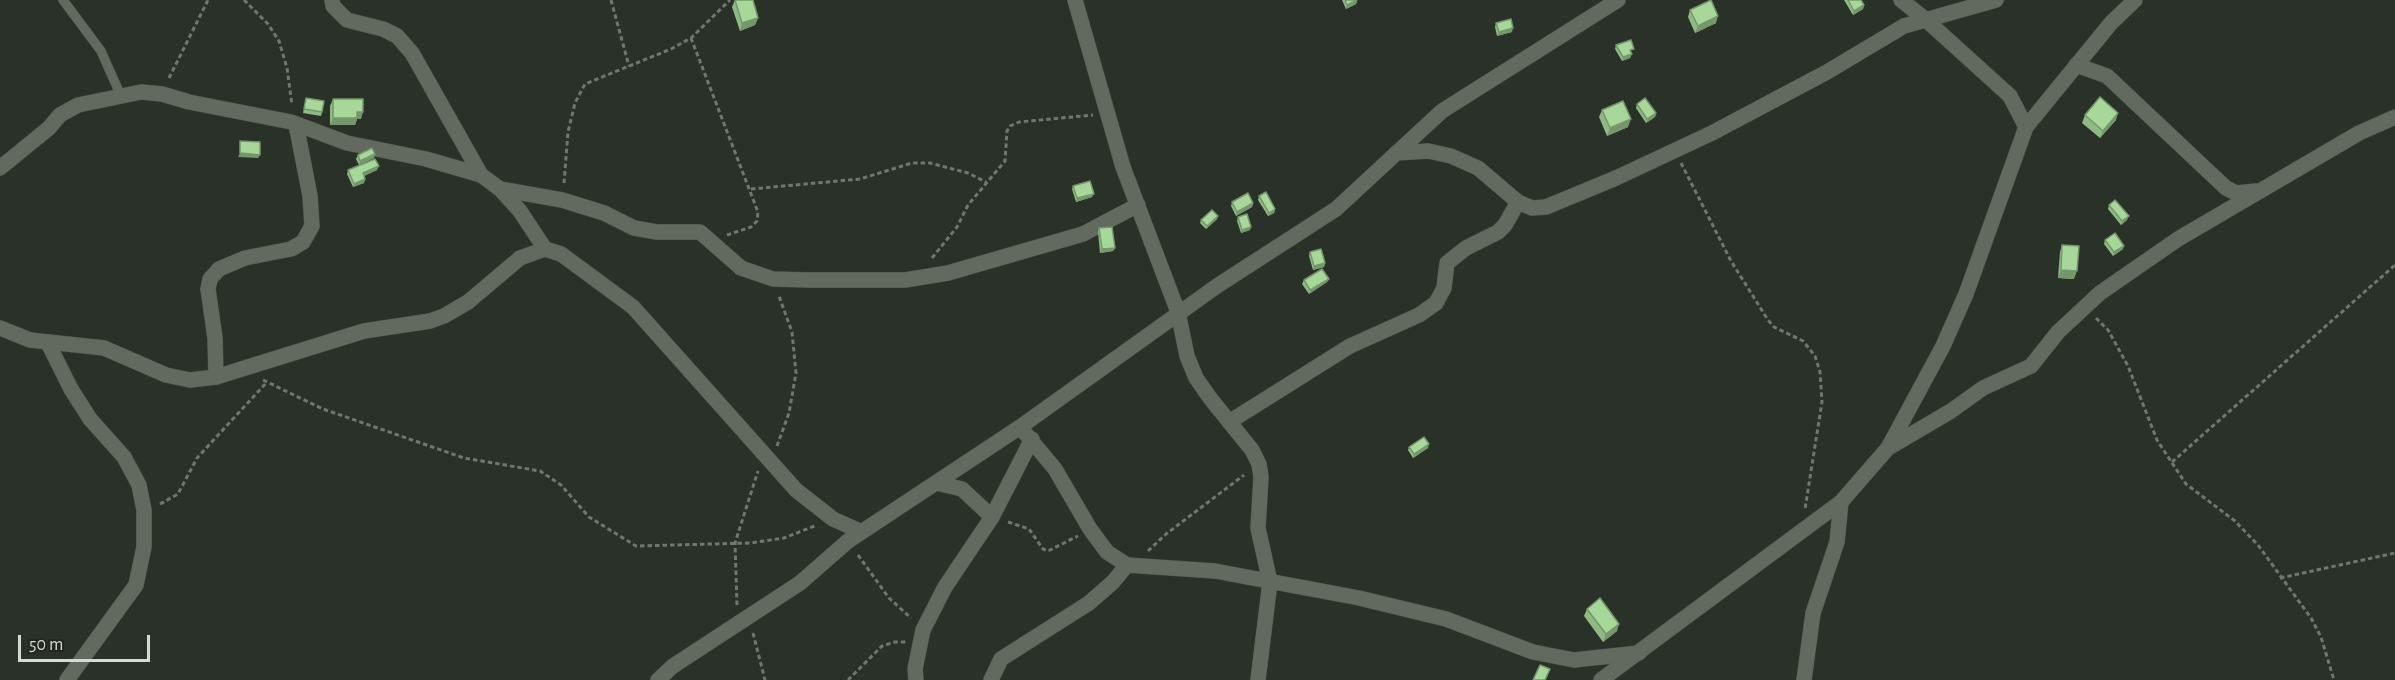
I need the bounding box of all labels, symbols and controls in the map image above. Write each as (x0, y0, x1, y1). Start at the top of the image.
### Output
scale bar (21, 623, 153, 661)
text: 50 m (29, 636, 63, 654)

